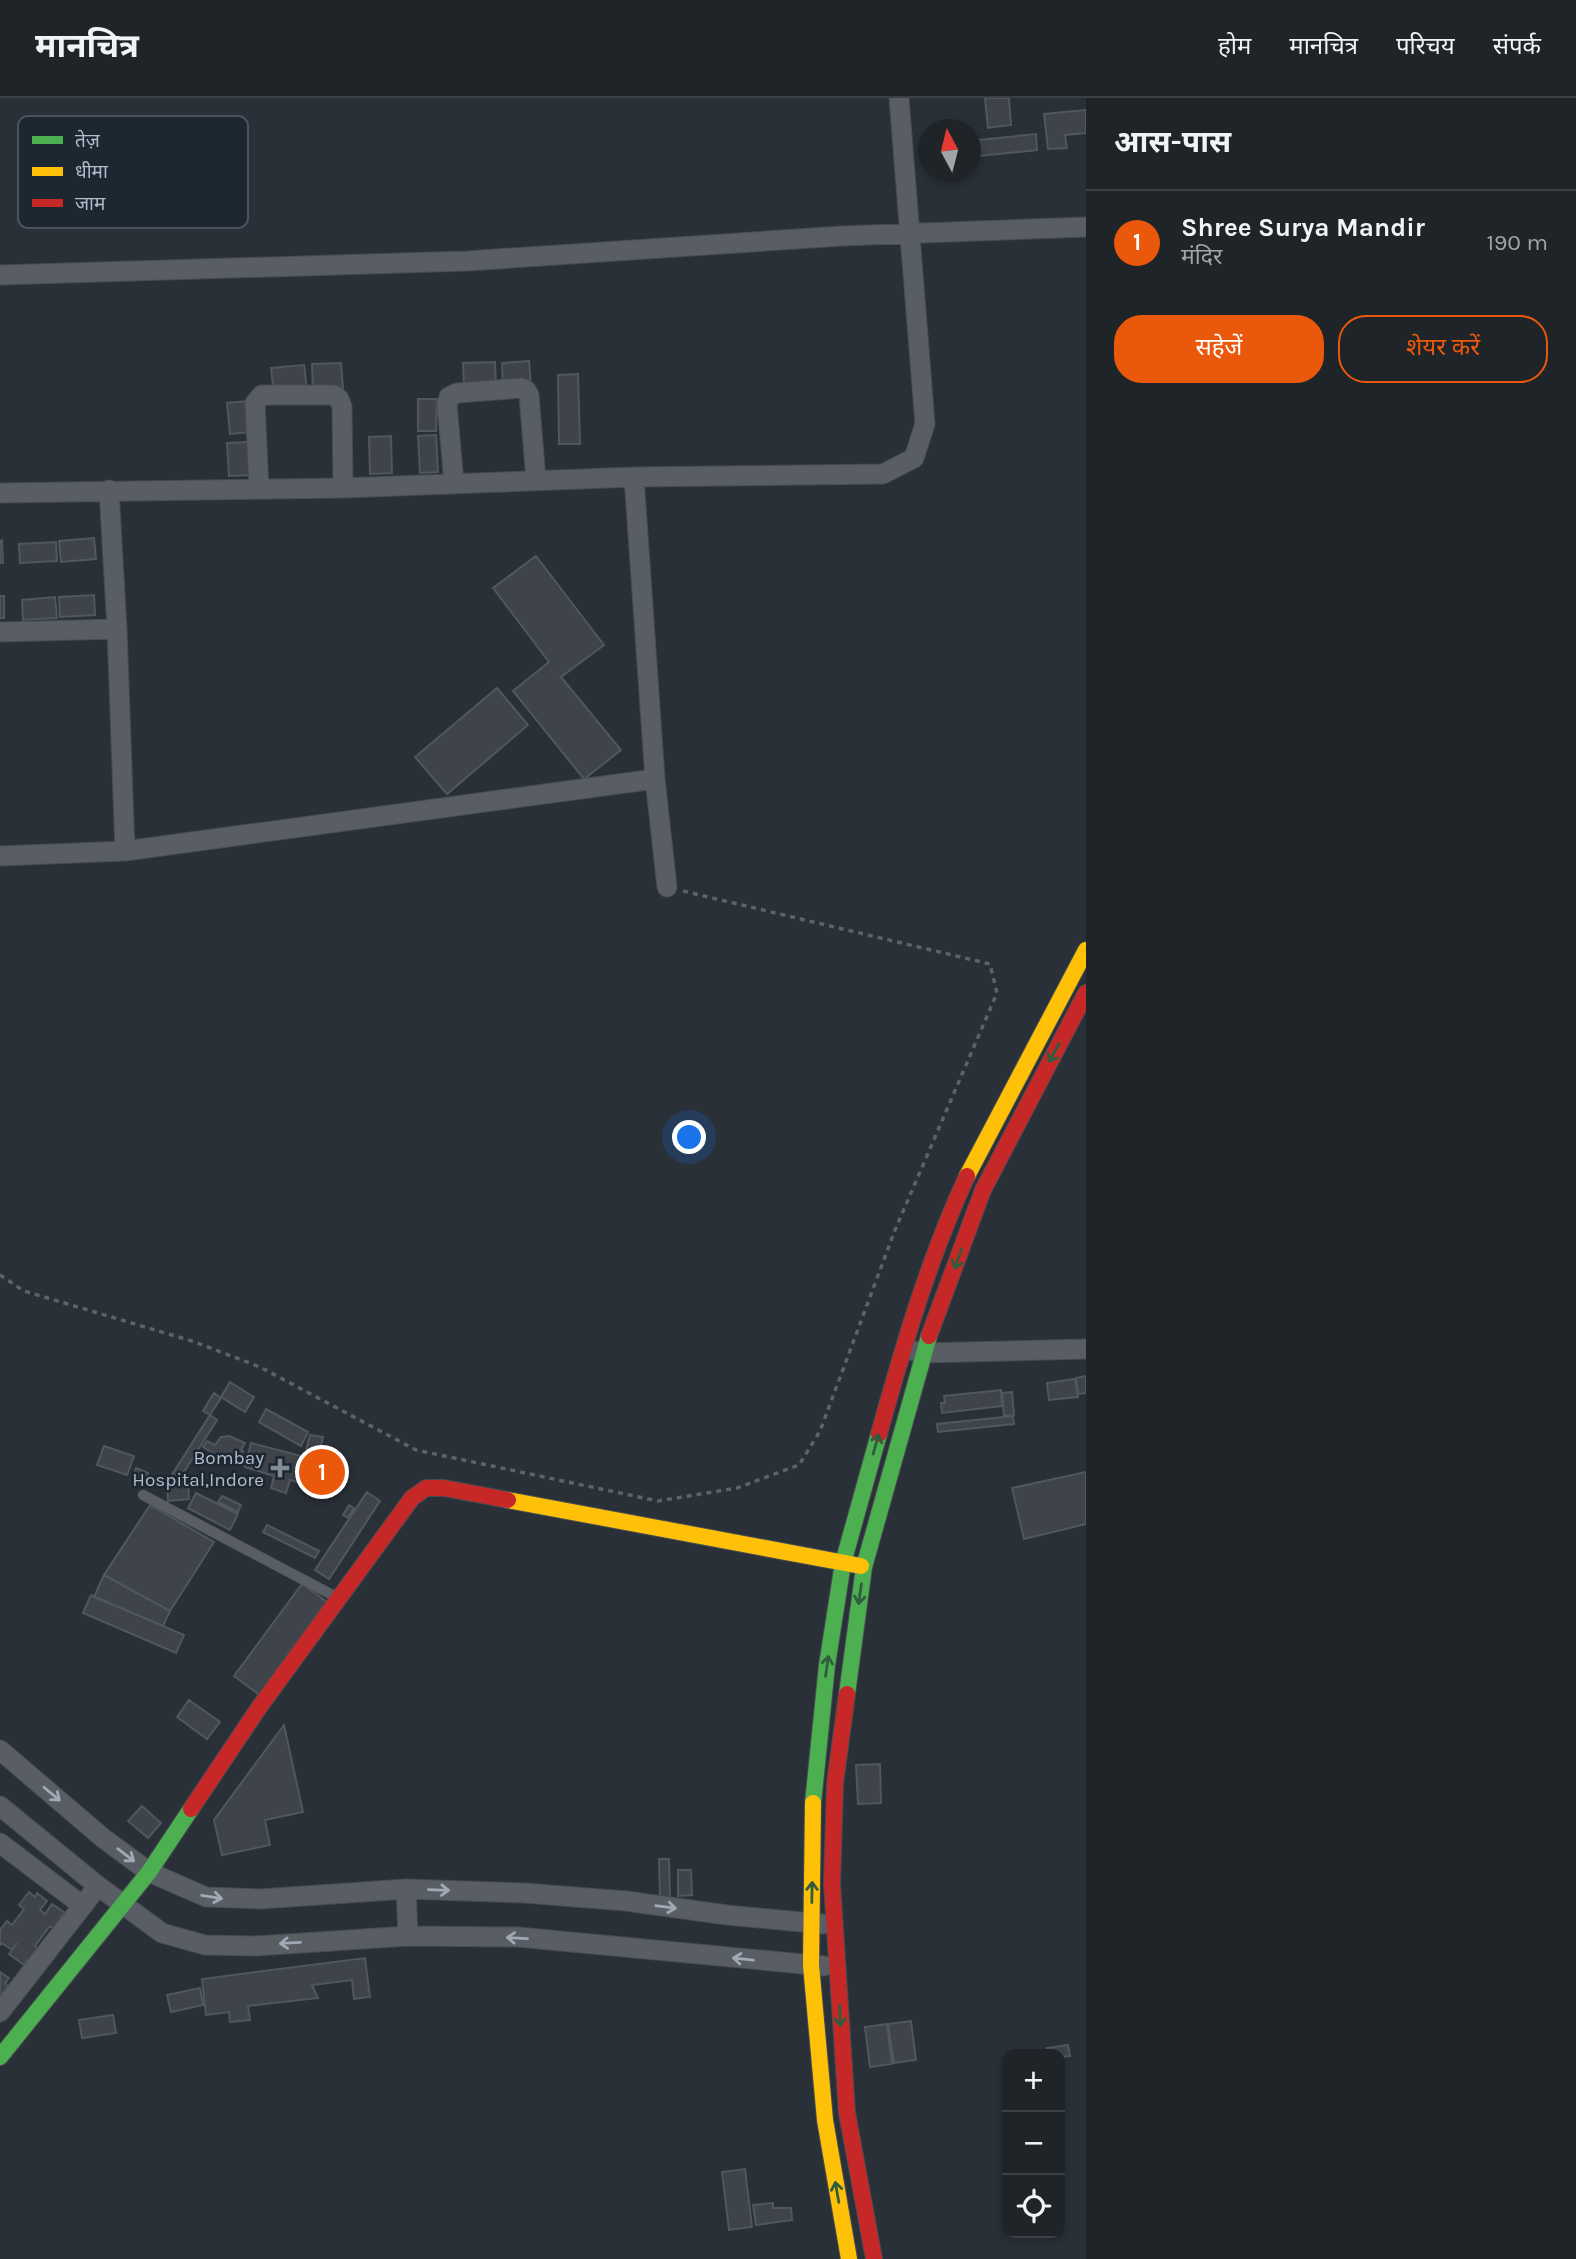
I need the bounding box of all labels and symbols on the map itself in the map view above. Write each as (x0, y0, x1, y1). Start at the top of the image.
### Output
legend (18, 116, 248, 228)
north arrow (918, 119, 981, 182)
text: तेज़ (75, 129, 101, 152)
text: धीमा (75, 161, 109, 183)
text: जाम (75, 193, 106, 215)
one-way arrow (1046, 1042, 1060, 1062)
your location (672, 1120, 706, 1154)
one-way arrow (951, 1247, 963, 1269)
one-way arrow (870, 1433, 883, 1456)
pin: 1 (299, 1446, 345, 1498)
place label: Bombay Hospital,Indore (132, 1447, 264, 1491)
marker: Bombay Hospital,Indore (270, 1458, 290, 1478)
one-way arrow (853, 1582, 866, 1605)
one-way arrow (821, 1655, 834, 1678)
one-way arrow (42, 1786, 60, 1802)
one-way arrow (116, 1848, 135, 1862)
one-way arrow (805, 1881, 819, 1904)
one-way arrow (427, 1883, 450, 1897)
one-way arrow (200, 1891, 223, 1904)
one-way arrow (654, 1901, 676, 1914)
one-way arrow (506, 1931, 529, 1944)
one-way arrow (278, 1937, 301, 1950)
one-way arrow (733, 1952, 755, 1965)
one-way arrow (833, 2004, 846, 2027)
one-way arrow (830, 2181, 843, 2204)

